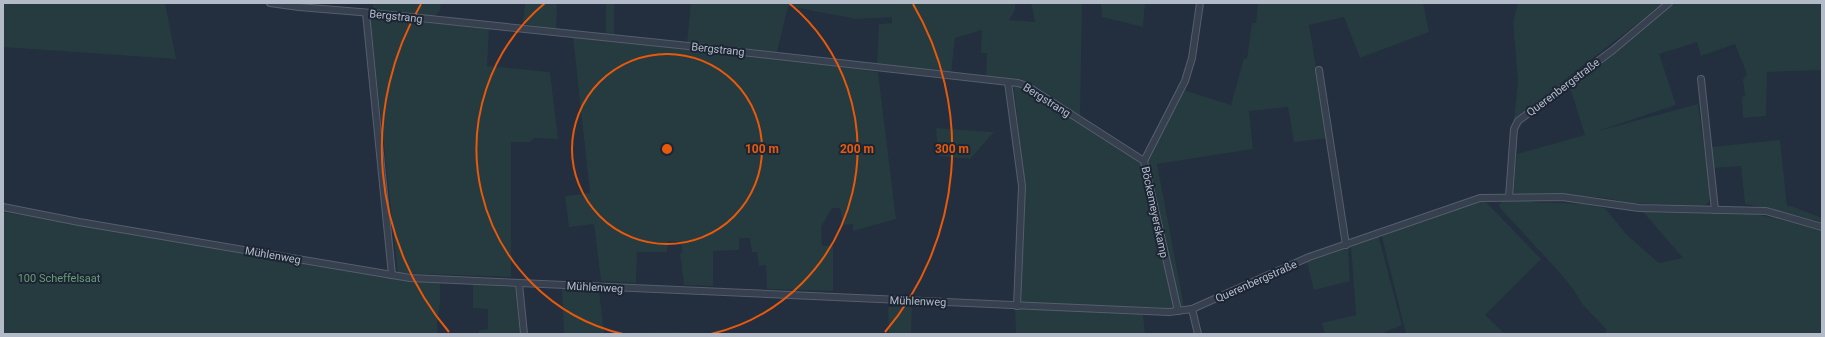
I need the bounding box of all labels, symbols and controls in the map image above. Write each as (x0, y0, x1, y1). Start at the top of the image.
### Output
street label: Bergstrang (369, 7, 423, 26)
street label: Bergstrang (691, 40, 745, 59)
street label: Querenbergstraße (1524, 56, 1602, 119)
street label: Bergstrang (1021, 81, 1073, 120)
centre of rings (660, 142, 674, 156)
text: 100 m (745, 142, 779, 156)
text: 200 m (840, 142, 874, 156)
text: 300 m (935, 142, 969, 156)
street label: Böckemeyerskamp (1138, 165, 1171, 259)
street label: Mühlenweg (244, 244, 302, 267)
street label: Querenbergstraße (1213, 258, 1299, 305)
park label: 100 Scheffelsaat (18, 272, 101, 285)
street label: Mühlenweg (566, 280, 624, 295)
street label: Mühlenweg (889, 294, 946, 309)

